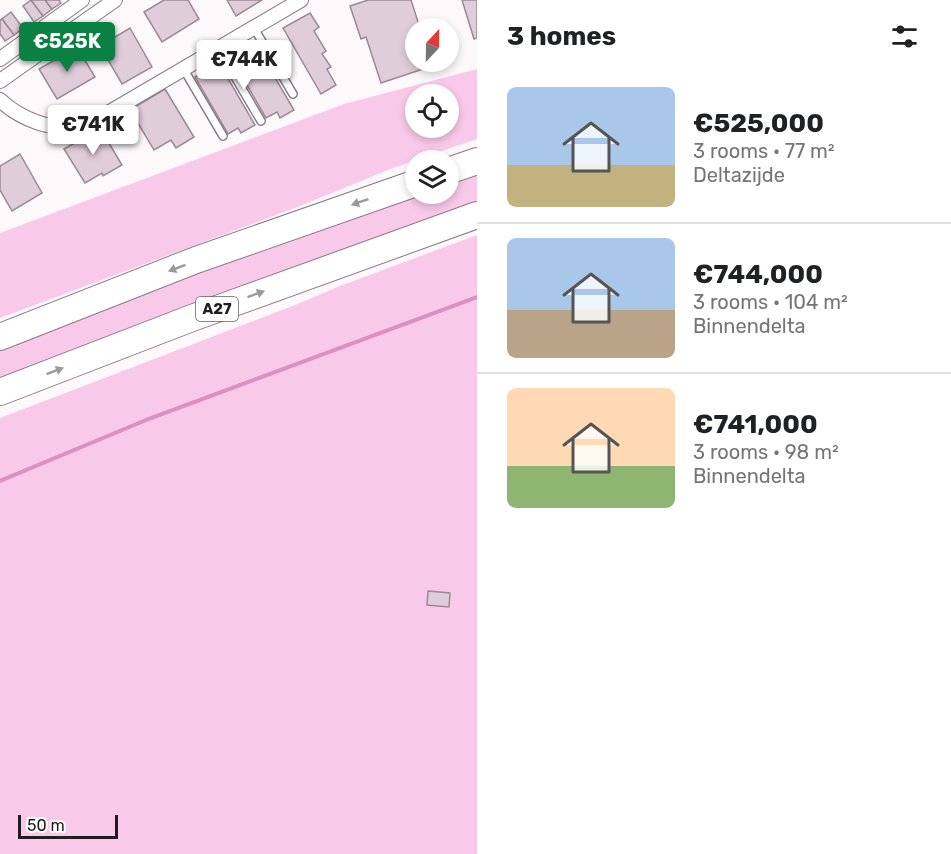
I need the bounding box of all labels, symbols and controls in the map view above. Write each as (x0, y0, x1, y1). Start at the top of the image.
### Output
north arrow (405, 18, 459, 72)
map controls (405, 18, 459, 204)
icon: filters (888, 20, 921, 53)
text: 3 homes (507, 21, 616, 52)
pin: €525K (25, 22, 109, 73)
text: €525K (33, 29, 101, 53)
pin: €744K (202, 40, 286, 91)
text: €744K (210, 47, 278, 71)
button: locate (405, 84, 459, 138)
pin: €741K (51, 105, 135, 156)
text: €525,000 (693, 108, 824, 139)
icon: home (555, 111, 627, 183)
text: €741K (62, 112, 124, 136)
text: 3 rooms · 77 m² (693, 139, 835, 163)
button: layers (405, 150, 459, 204)
text: Deltazijde (693, 163, 785, 187)
one-way arrow (351, 198, 369, 208)
text: €744,000 (693, 259, 823, 290)
icon: home (555, 262, 627, 334)
one-way arrow (167, 263, 185, 273)
one-way arrow (248, 289, 266, 299)
text: 3 rooms · 104 m² (693, 290, 848, 314)
road number: A27 (196, 297, 238, 321)
text: Binnendelta (693, 314, 806, 338)
one-way arrow (46, 366, 64, 376)
text: €741,000 (693, 409, 818, 440)
icon: home (555, 412, 627, 484)
text: 3 rooms · 98 m² (693, 440, 839, 464)
text: Binnendelta (693, 464, 806, 488)
scale bar (18, 812, 118, 840)
text: 50 m (27, 816, 65, 835)

